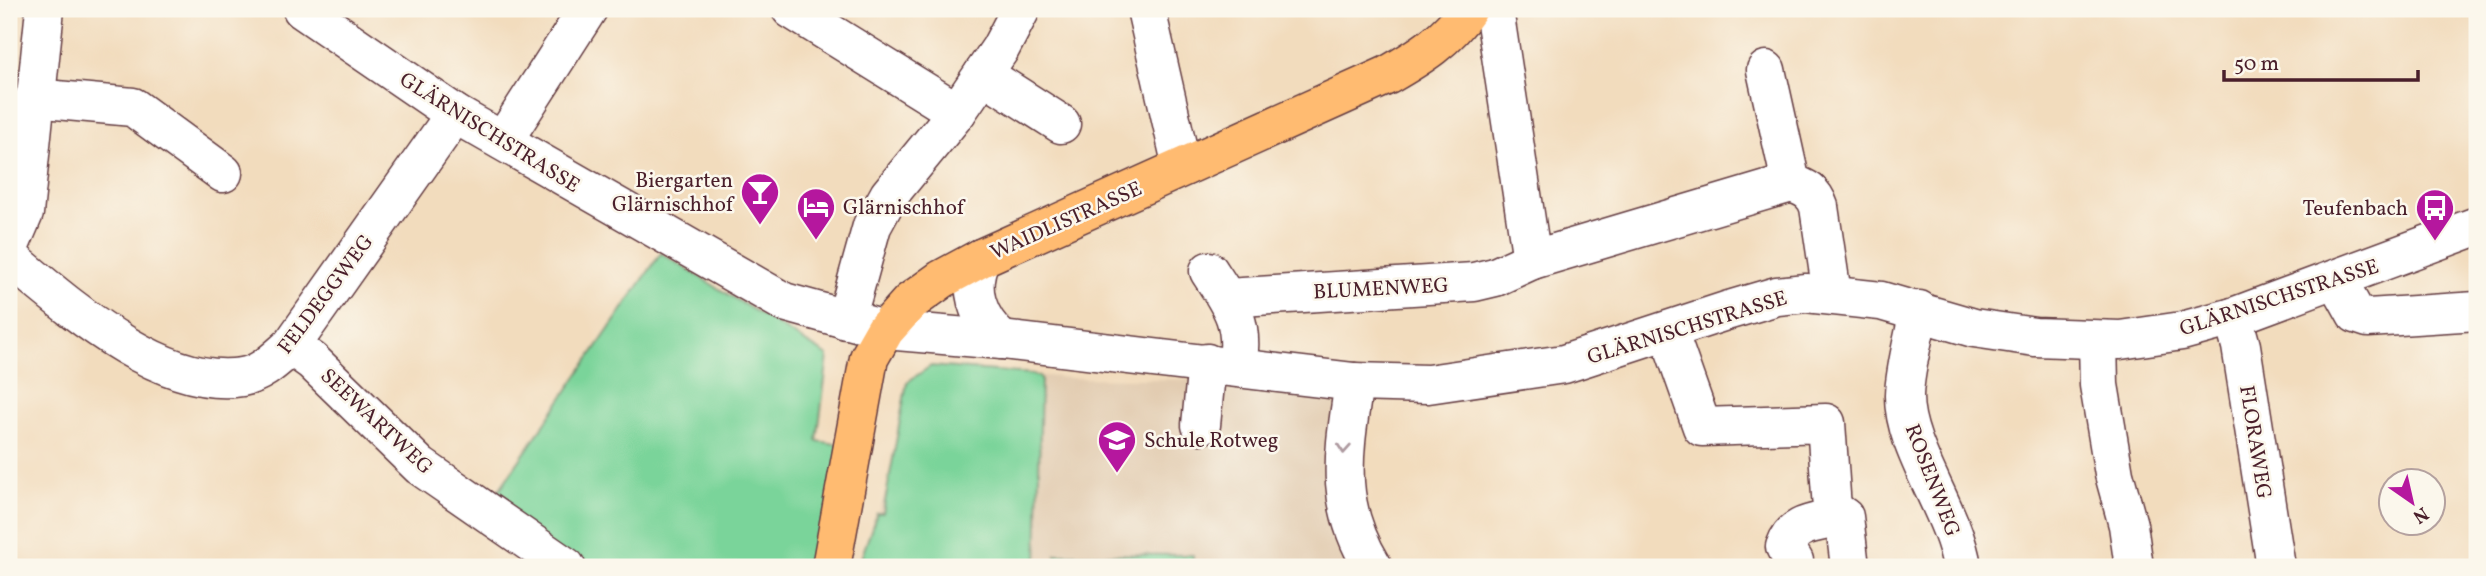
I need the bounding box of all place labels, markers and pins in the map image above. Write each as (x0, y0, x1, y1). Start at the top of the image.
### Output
place label: Biergarten Glärnischhof (612, 167, 735, 220)
bar icon: Biergarten Glärnischhof (739, 171, 781, 226)
hotel icon: Glärnischhof (795, 186, 837, 241)
bus stop icon: Teufenbach (2414, 187, 2456, 242)
place label: Glärnischhof (843, 194, 966, 223)
place label: Teufenbach (2302, 195, 2408, 224)
school or university icon: Schule Rotweg (1096, 419, 1138, 474)
place label: Schule Rotweg (1144, 427, 1278, 456)

